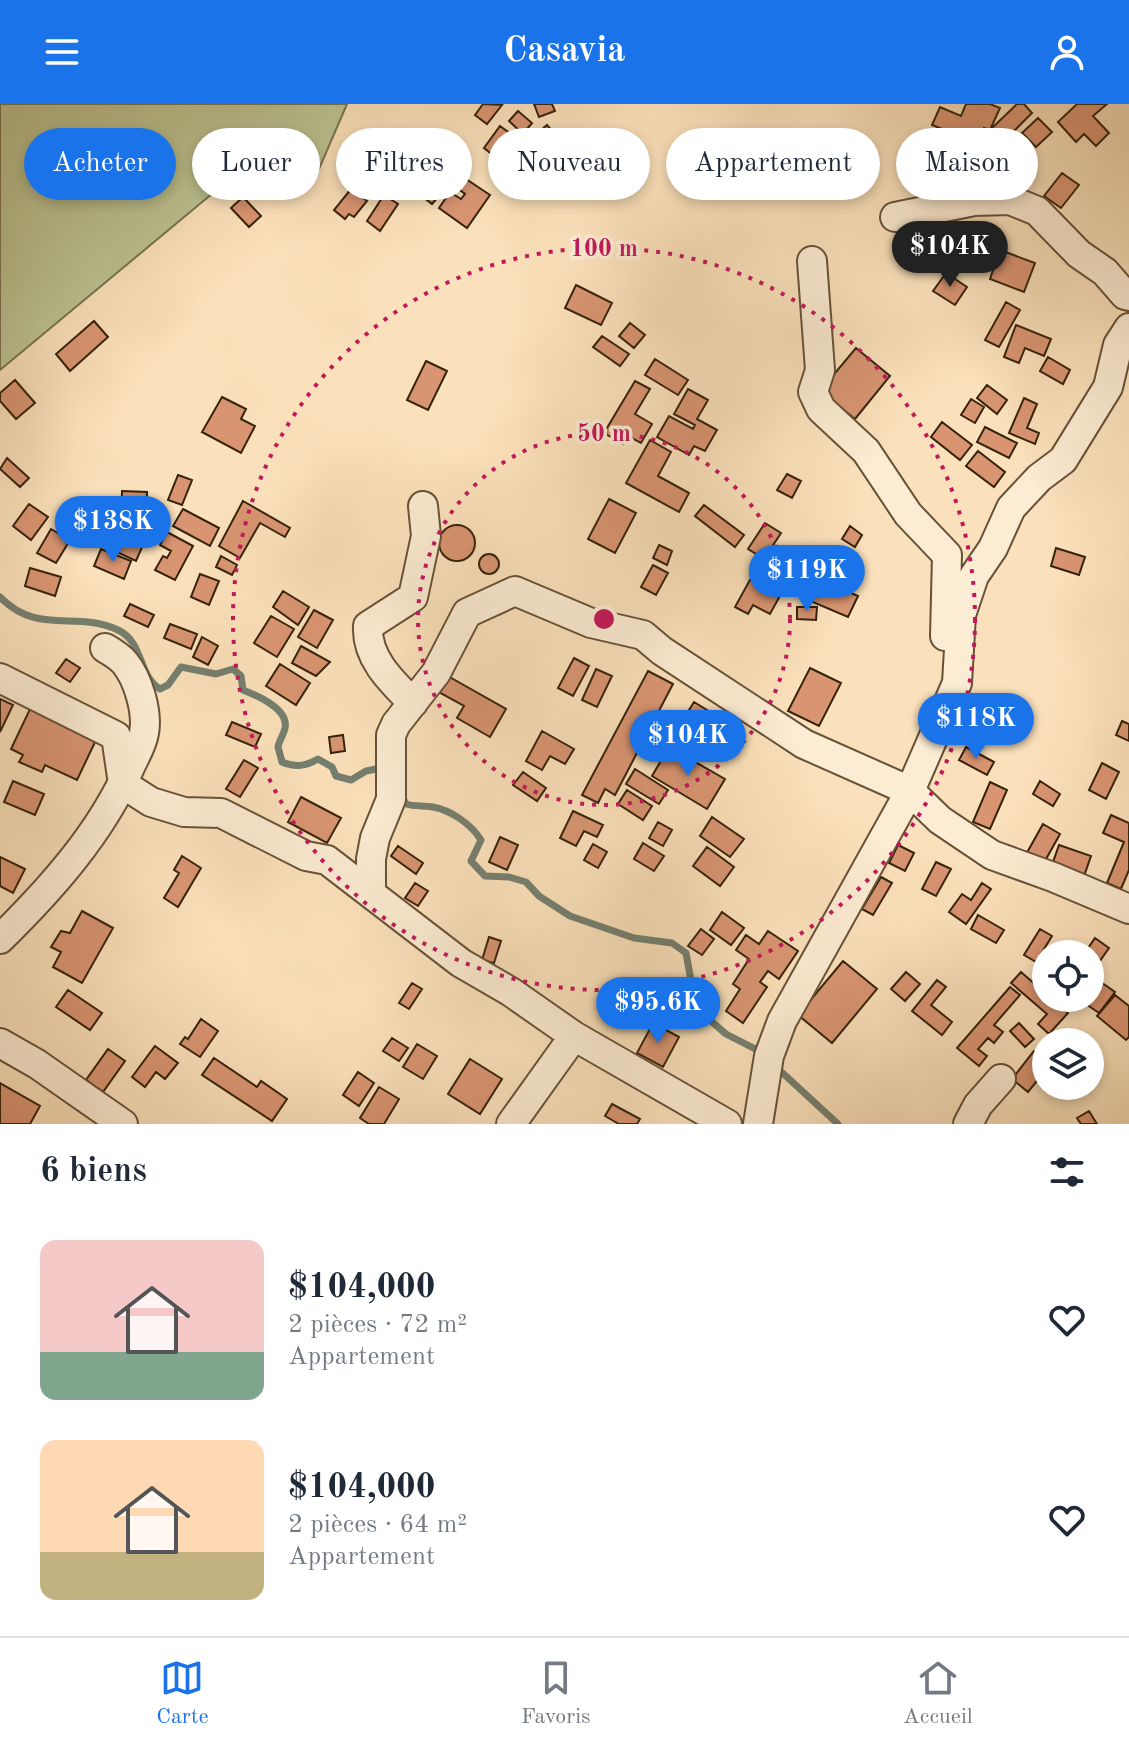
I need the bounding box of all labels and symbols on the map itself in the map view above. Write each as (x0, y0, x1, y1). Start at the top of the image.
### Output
pin: $104K (894, 221, 1006, 289)
text: 100 m (570, 238, 638, 262)
text: 50 m (577, 422, 631, 447)
pin: $138K (57, 496, 169, 564)
pin: $119K (751, 545, 863, 613)
centre of rings (590, 605, 618, 633)
pin: $118K (920, 693, 1032, 761)
pin: $104K (632, 710, 744, 778)
pin: $95.6K (593, 977, 723, 1045)

